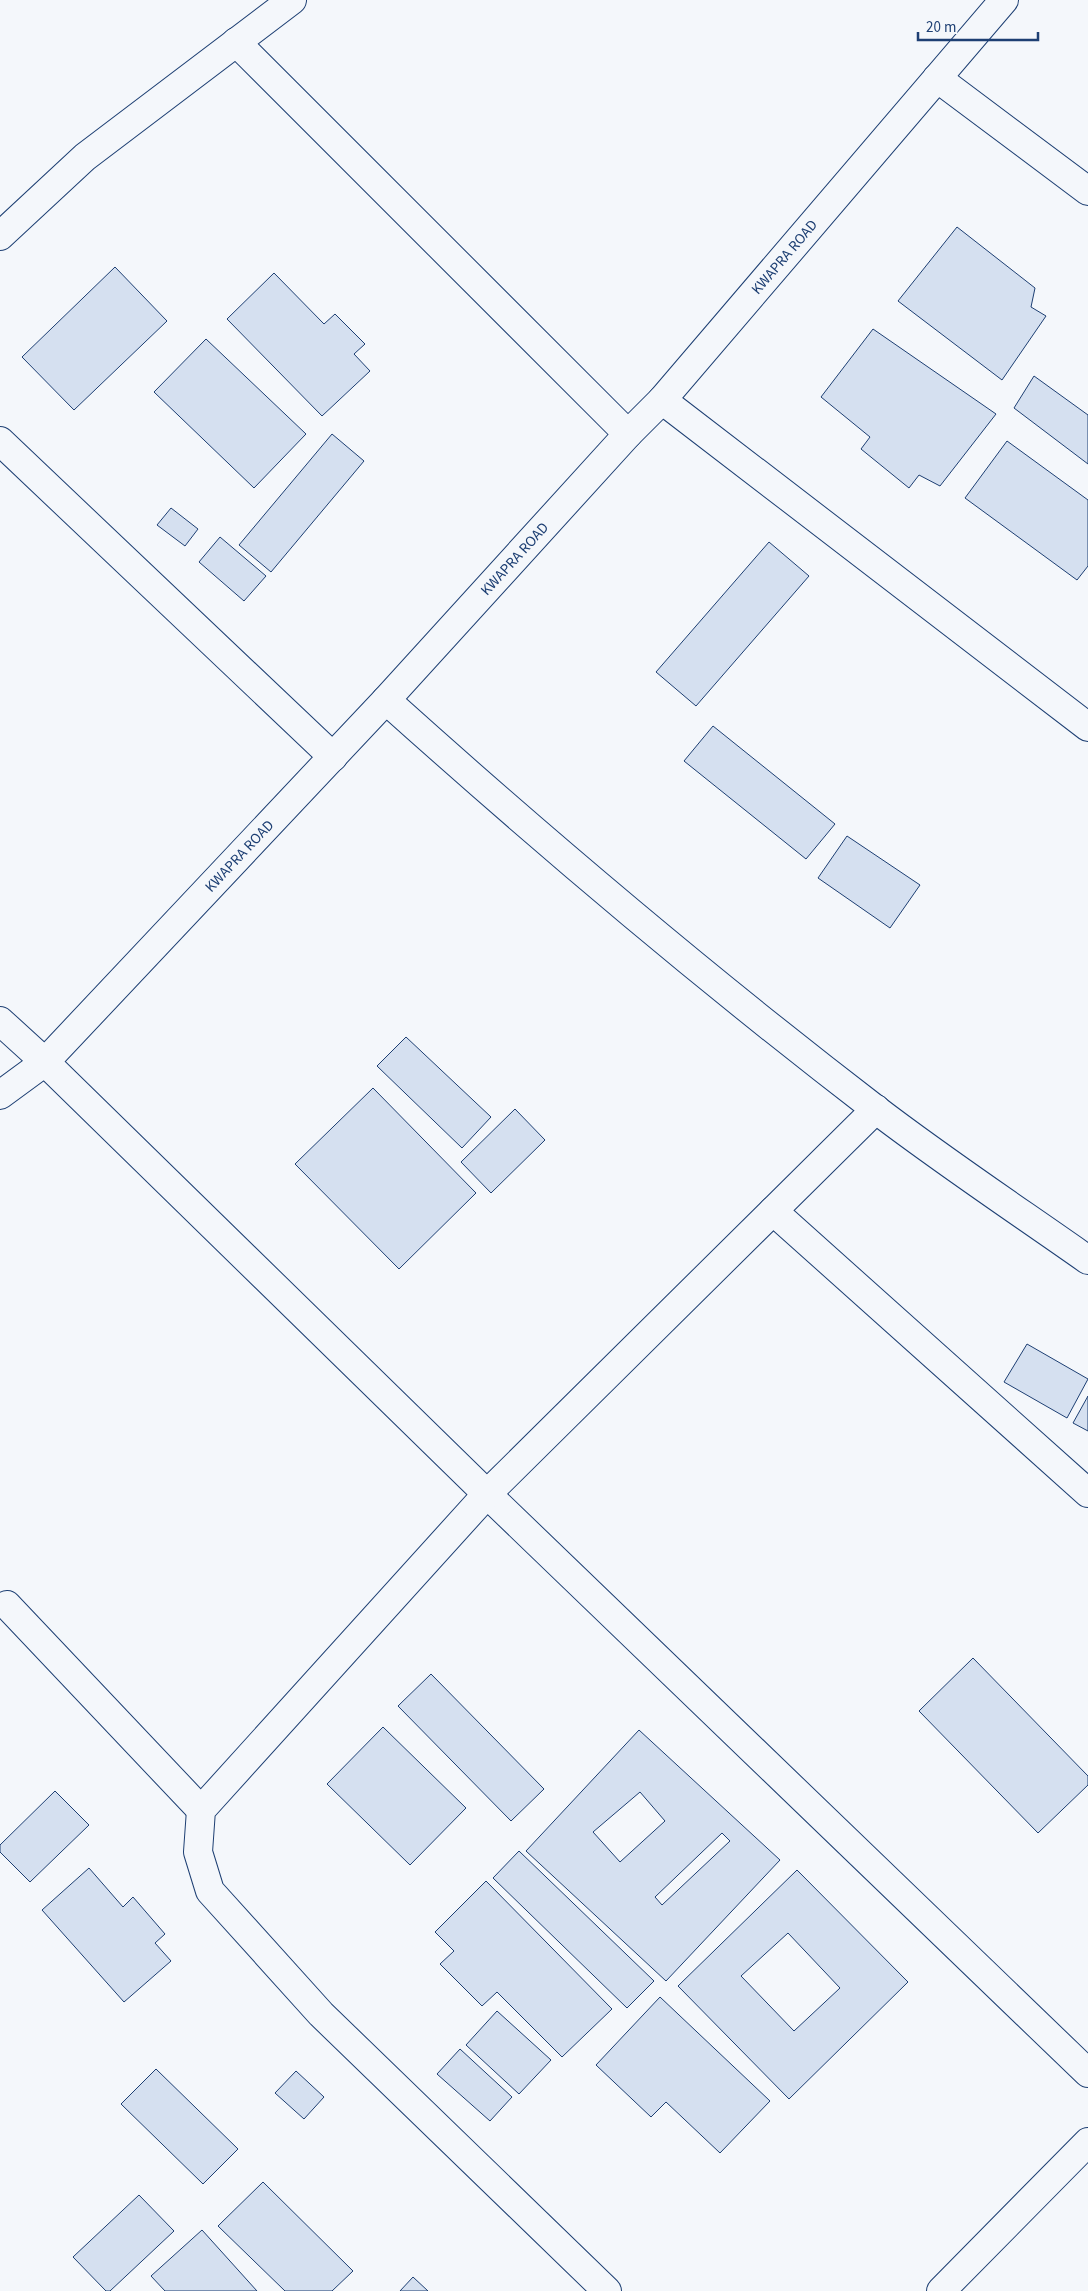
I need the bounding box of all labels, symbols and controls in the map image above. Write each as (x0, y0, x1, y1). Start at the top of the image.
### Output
scale bar (918, 10, 1038, 42)
text: 20 m (926, 17, 956, 38)
street label: KWAPRA ROAD (747, 215, 823, 299)
street label: KWAPRA ROAD (476, 518, 554, 600)
street label: KWAPRA ROAD (200, 815, 279, 897)

